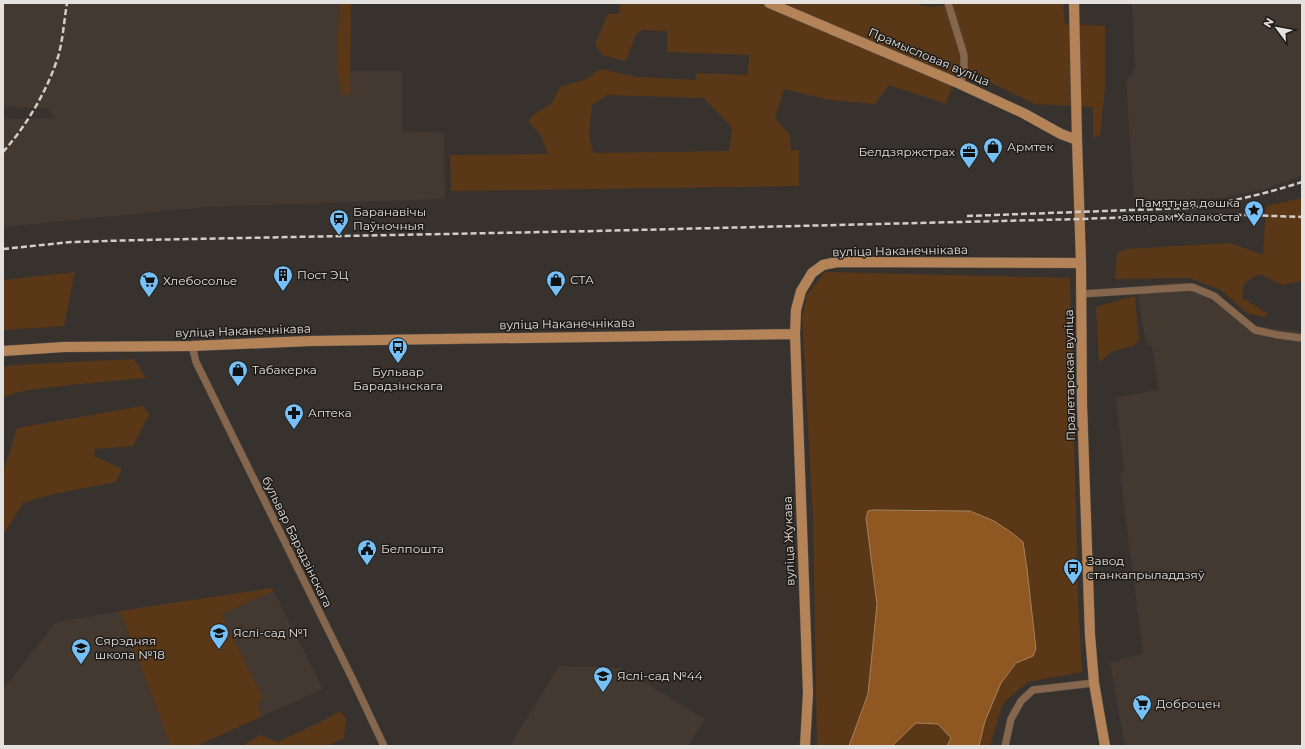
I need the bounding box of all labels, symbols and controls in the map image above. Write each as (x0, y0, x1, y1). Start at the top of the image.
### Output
north arrow (1257, 8, 1297, 48)
text: N (1260, 15, 1277, 30)
street label: Прамысловая вуліца (866, 24, 992, 89)
shop icon: Армтек (982, 136, 1004, 164)
place label: Армтек (1007, 139, 1053, 154)
office icon: Белдзяржстрах (958, 141, 980, 169)
place label: Белдзяржстрах (858, 144, 956, 159)
place label: Памятная дошка ахвярам Халакоста (1121, 195, 1240, 224)
place icon: Памятная дошка ахвярам Халакоста (1243, 199, 1265, 227)
place label: Баранавічы Паўночныя (353, 204, 426, 233)
station icon: Баранавічы Паўночныя (328, 208, 350, 236)
street label: вуліца Наканечнікава (832, 242, 968, 259)
building icon: Пост ЭЦ (272, 264, 294, 292)
place label: Пост ЭЦ (297, 267, 348, 282)
shop icon: СТА (545, 269, 567, 297)
supermarket icon: Хлебосолье (138, 270, 160, 298)
place label: СТА (570, 272, 594, 287)
place label: Хлебосолье (163, 273, 237, 288)
street label: Пралетарская вуліца (1061, 309, 1078, 441)
street label: вуліца Наканечнікава (499, 315, 635, 332)
street label: вуліца Наканечнікава (175, 321, 311, 340)
bus stop icon: Бульвар Барадзінскага (387, 336, 409, 364)
shop icon: Табакерка (227, 359, 249, 387)
place label: Табакерка (252, 362, 317, 377)
place label: Бульвар Барадзінскага (353, 364, 443, 393)
pharmacy icon: Аптека (283, 402, 305, 430)
place label: Аптека (308, 405, 352, 420)
street label: бульвар Барадзінскага (259, 474, 336, 610)
street label: вуліца Жукава (779, 496, 798, 586)
public building icon: Белпошта (356, 538, 378, 566)
place label: Белпошта (381, 541, 444, 556)
place label: Завод станкапрыладдзяў (1087, 553, 1205, 582)
bus stop icon: Завод станкапрыладдзяў (1062, 557, 1084, 585)
school or university icon: Яслі-сад №1 (208, 622, 230, 650)
place label: Яслі-сад №1 (233, 625, 308, 640)
place label: Сярэдняя школа №18 (95, 633, 165, 662)
school or university icon: Сярэдняя школа №18 (70, 637, 92, 665)
school or university icon: Яслі-сад №44 (592, 665, 614, 693)
place label: Яслі-сад №44 (617, 668, 703, 683)
supermarket icon: Доброцен (1131, 693, 1153, 721)
place label: Доброцен (1156, 696, 1220, 711)

